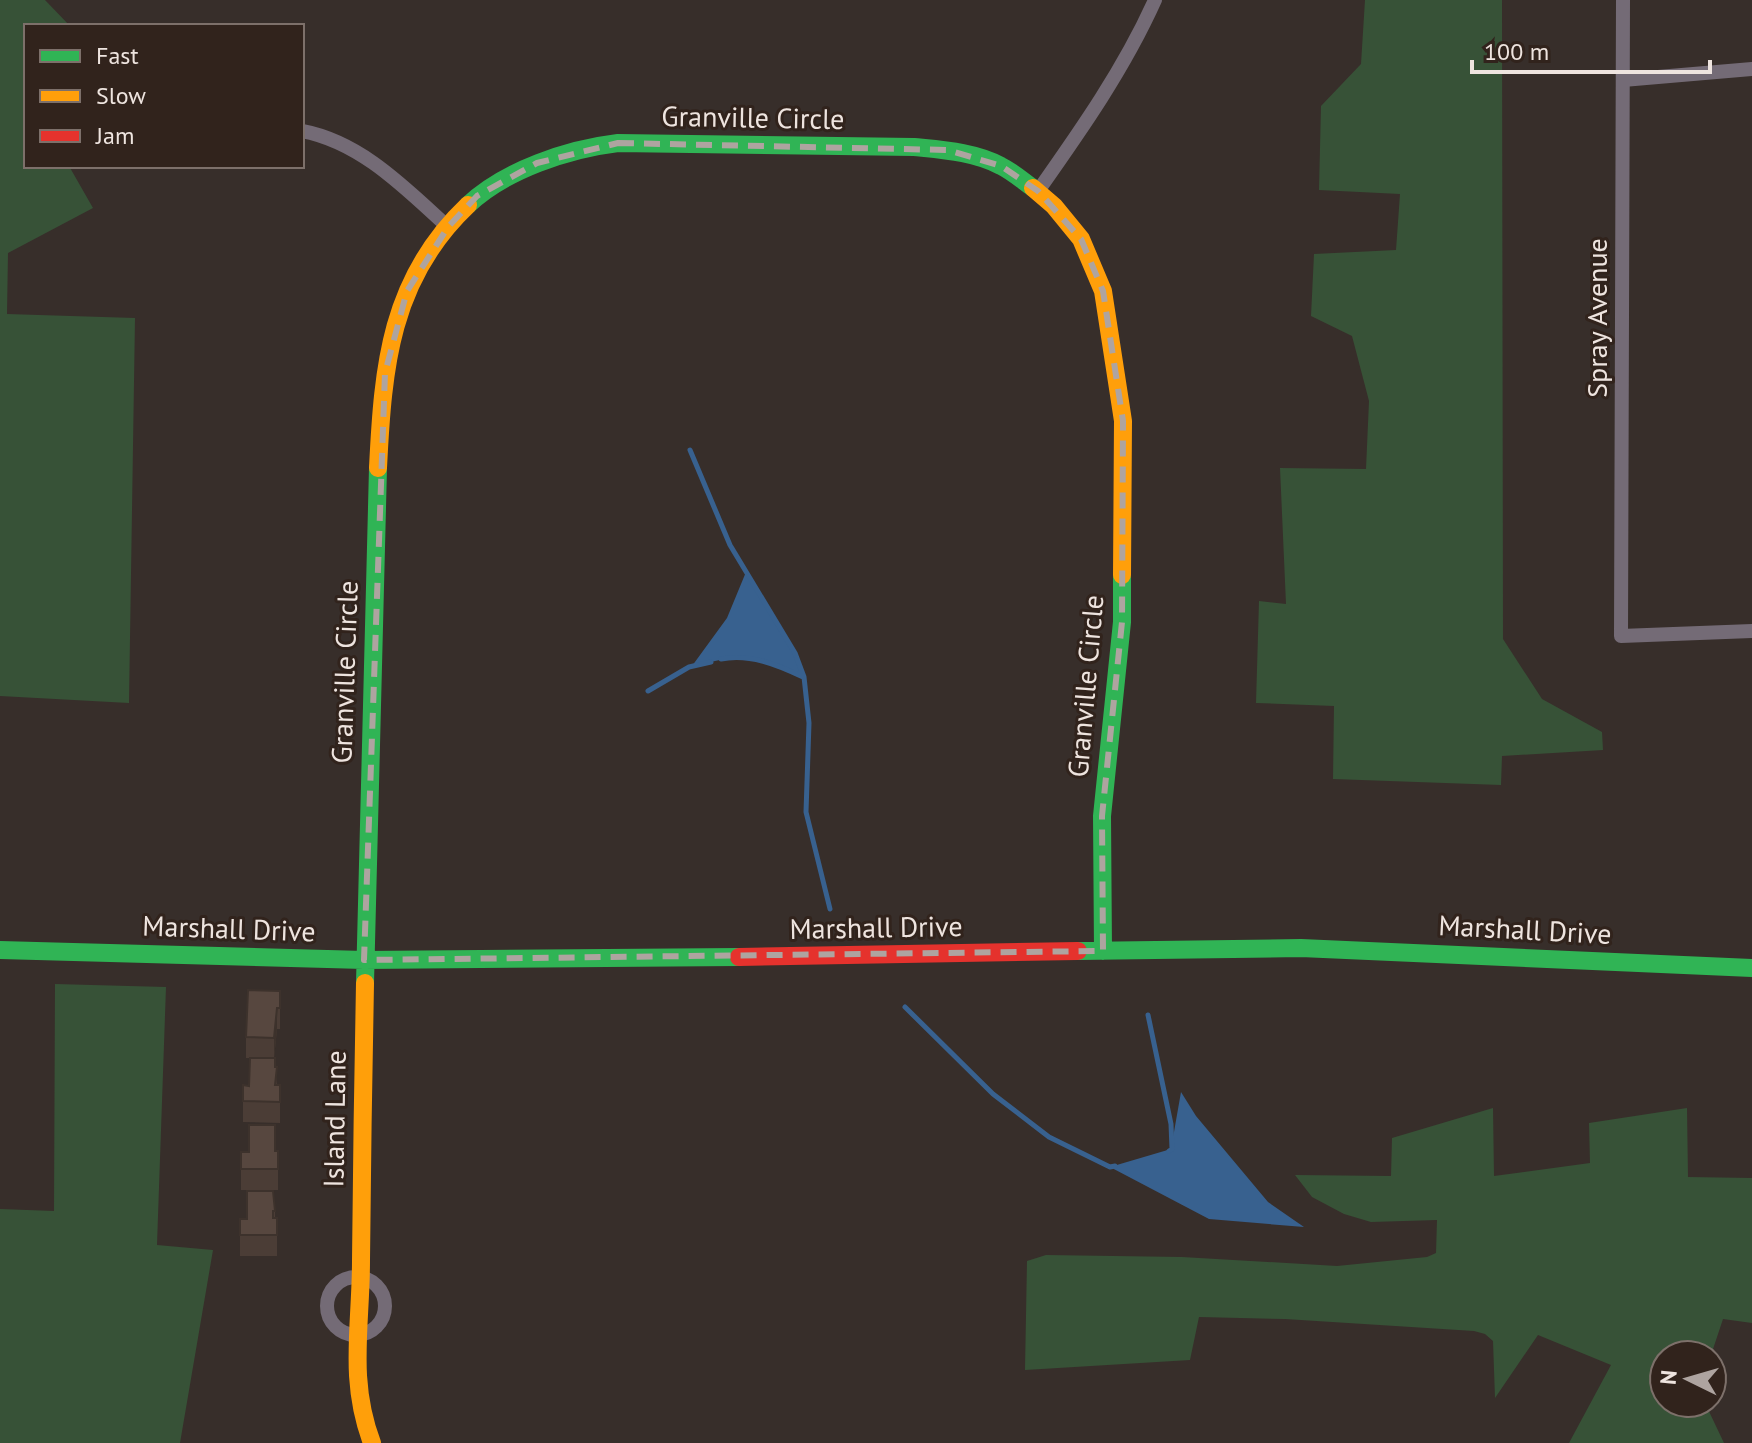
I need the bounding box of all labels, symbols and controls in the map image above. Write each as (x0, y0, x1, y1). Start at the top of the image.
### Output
legend (24, 24, 304, 168)
scale bar (1472, 24, 1710, 74)
text: 100 m (1484, 36, 1549, 67)
text: Fast (96, 40, 139, 71)
text: Slow (96, 80, 146, 111)
street label: Granville Circle (661, 97, 845, 137)
text: Jam (95, 120, 134, 151)
street label: Spray Avenue (1578, 238, 1615, 398)
street label: Granville Circle (322, 580, 366, 764)
street label: Granville Circle (1059, 593, 1111, 779)
street label: Marshall Drive (142, 906, 316, 950)
street label: Marshall Drive (1438, 906, 1612, 952)
street label: Marshall Drive (789, 907, 963, 947)
street label: Island Lane (314, 1050, 354, 1188)
north arrow (1648, 1339, 1728, 1419)
text: N (1653, 1369, 1683, 1386)

